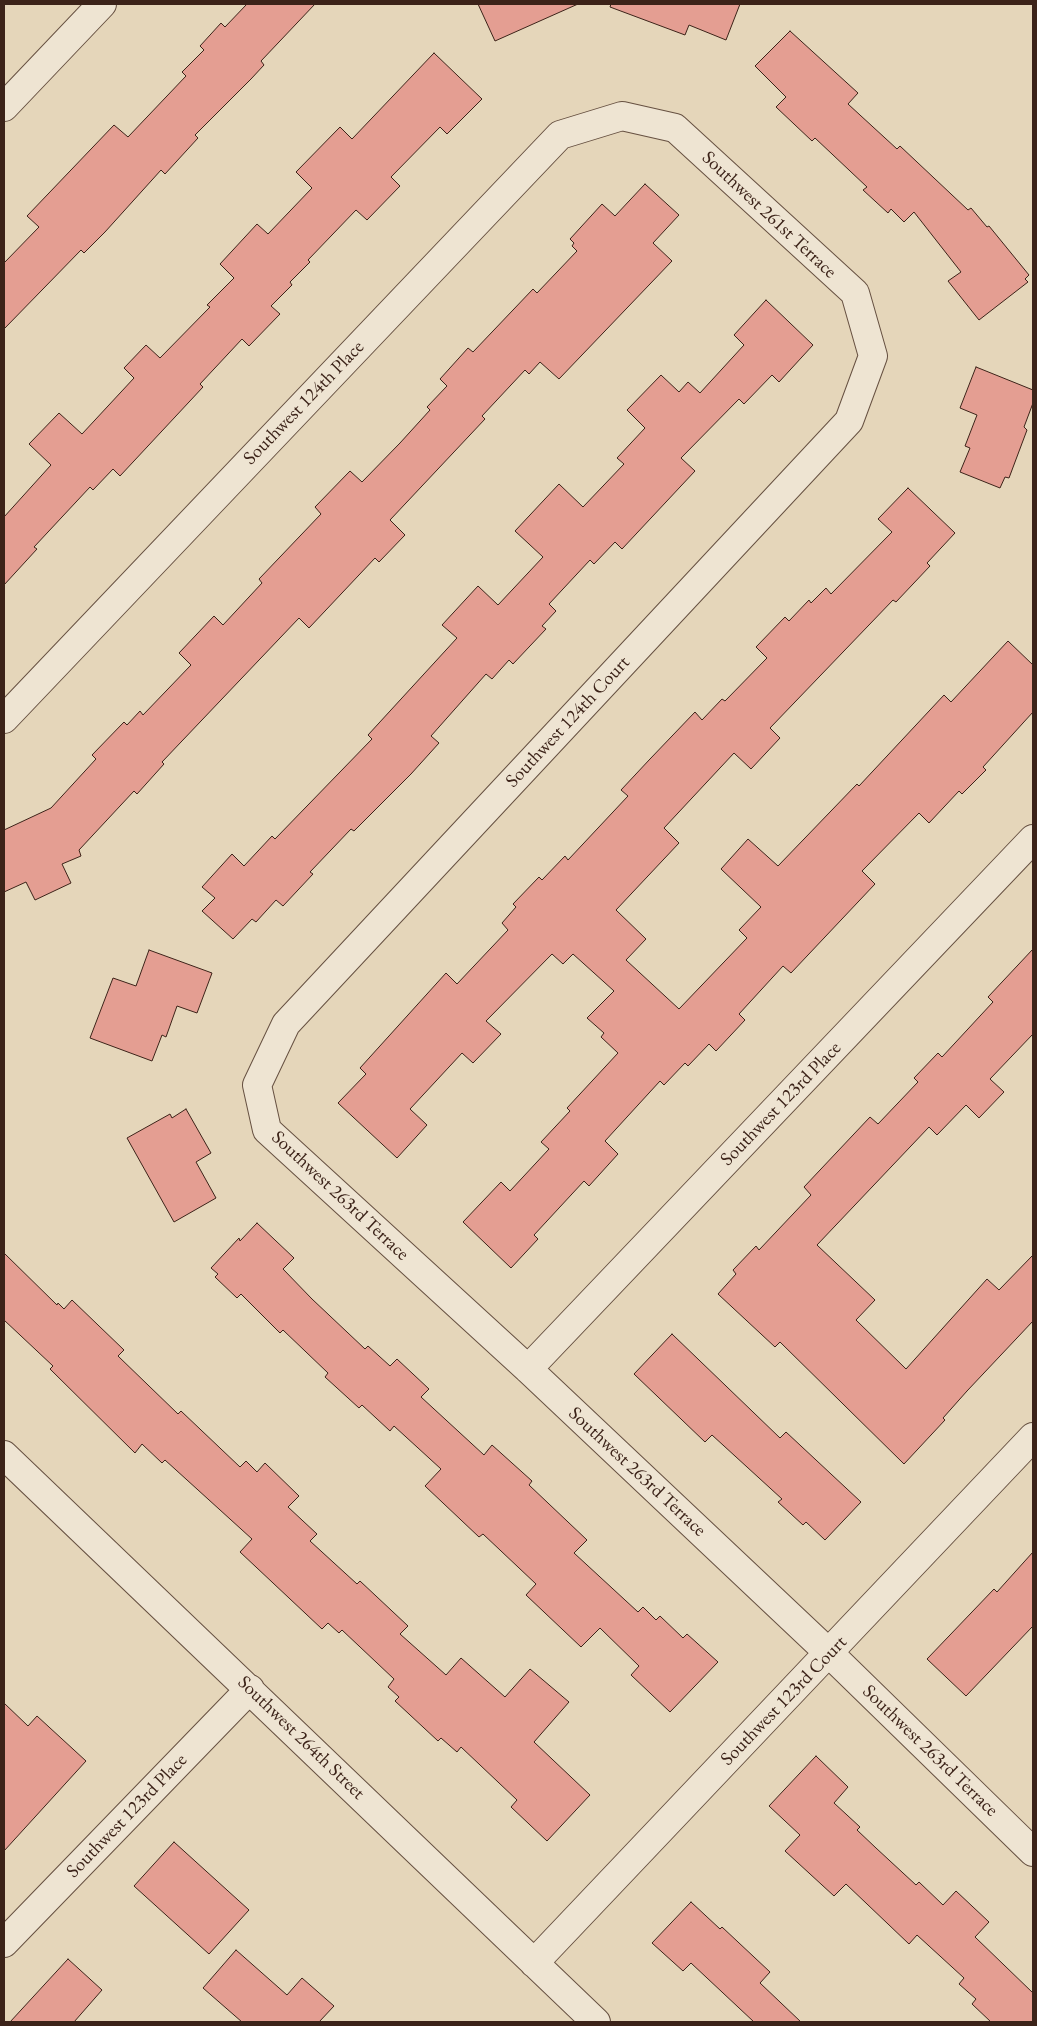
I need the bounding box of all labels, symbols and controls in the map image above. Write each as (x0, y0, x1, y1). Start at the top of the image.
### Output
street label: Southwest 261st Terrace (697, 147, 841, 283)
street label: Southwest 124th Place (239, 336, 369, 470)
street label: Southwest 124th Court (501, 652, 635, 792)
street label: Southwest 123rd Place (716, 1037, 846, 1171)
street label: Southwest 263rd Terrace (267, 1126, 413, 1266)
street label: Southwest 263rd Terrace (564, 1402, 710, 1542)
street label: Southwest 123rd Court (716, 1631, 852, 1771)
street label: Southwest 264th Street (233, 1671, 369, 1805)
street label: Southwest 263rd Terrace (857, 1680, 1003, 1822)
street label: Southwest 123rd Place (62, 1749, 192, 1883)

